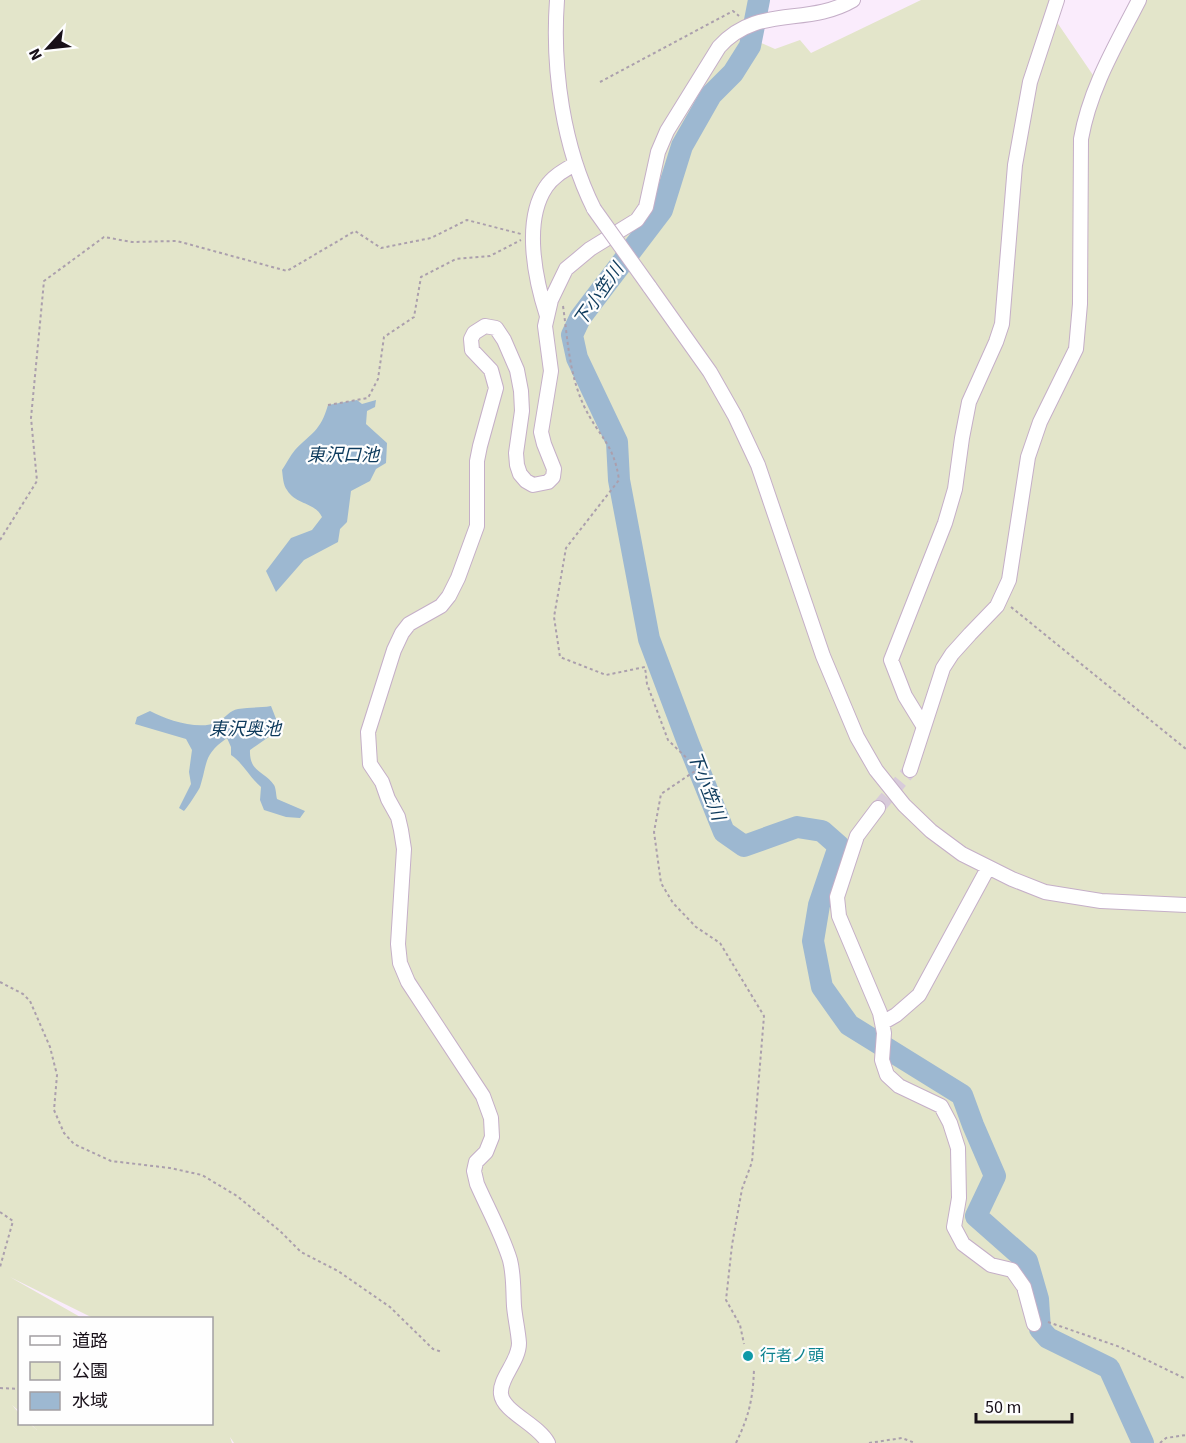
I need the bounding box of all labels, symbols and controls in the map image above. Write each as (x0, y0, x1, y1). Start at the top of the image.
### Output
north arrow (18, 18, 78, 78)
text: N (23, 45, 48, 64)
water label: 下小笠川 (568, 257, 631, 332)
water label: 東沢口池 (307, 443, 381, 468)
water label: 東沢奥池 (209, 717, 283, 742)
water label: 下小笠川 (681, 748, 731, 826)
legend (18, 1317, 213, 1425)
text: 道路 (72, 1329, 108, 1354)
place label: 行者ノ頭 (760, 1345, 824, 1367)
marker: 行者ノ頭 (741, 1349, 755, 1363)
text: 公園 (72, 1359, 108, 1384)
scale bar (976, 1386, 1072, 1424)
text: 水域 (72, 1389, 108, 1414)
text: 50 m (985, 1395, 1021, 1420)

